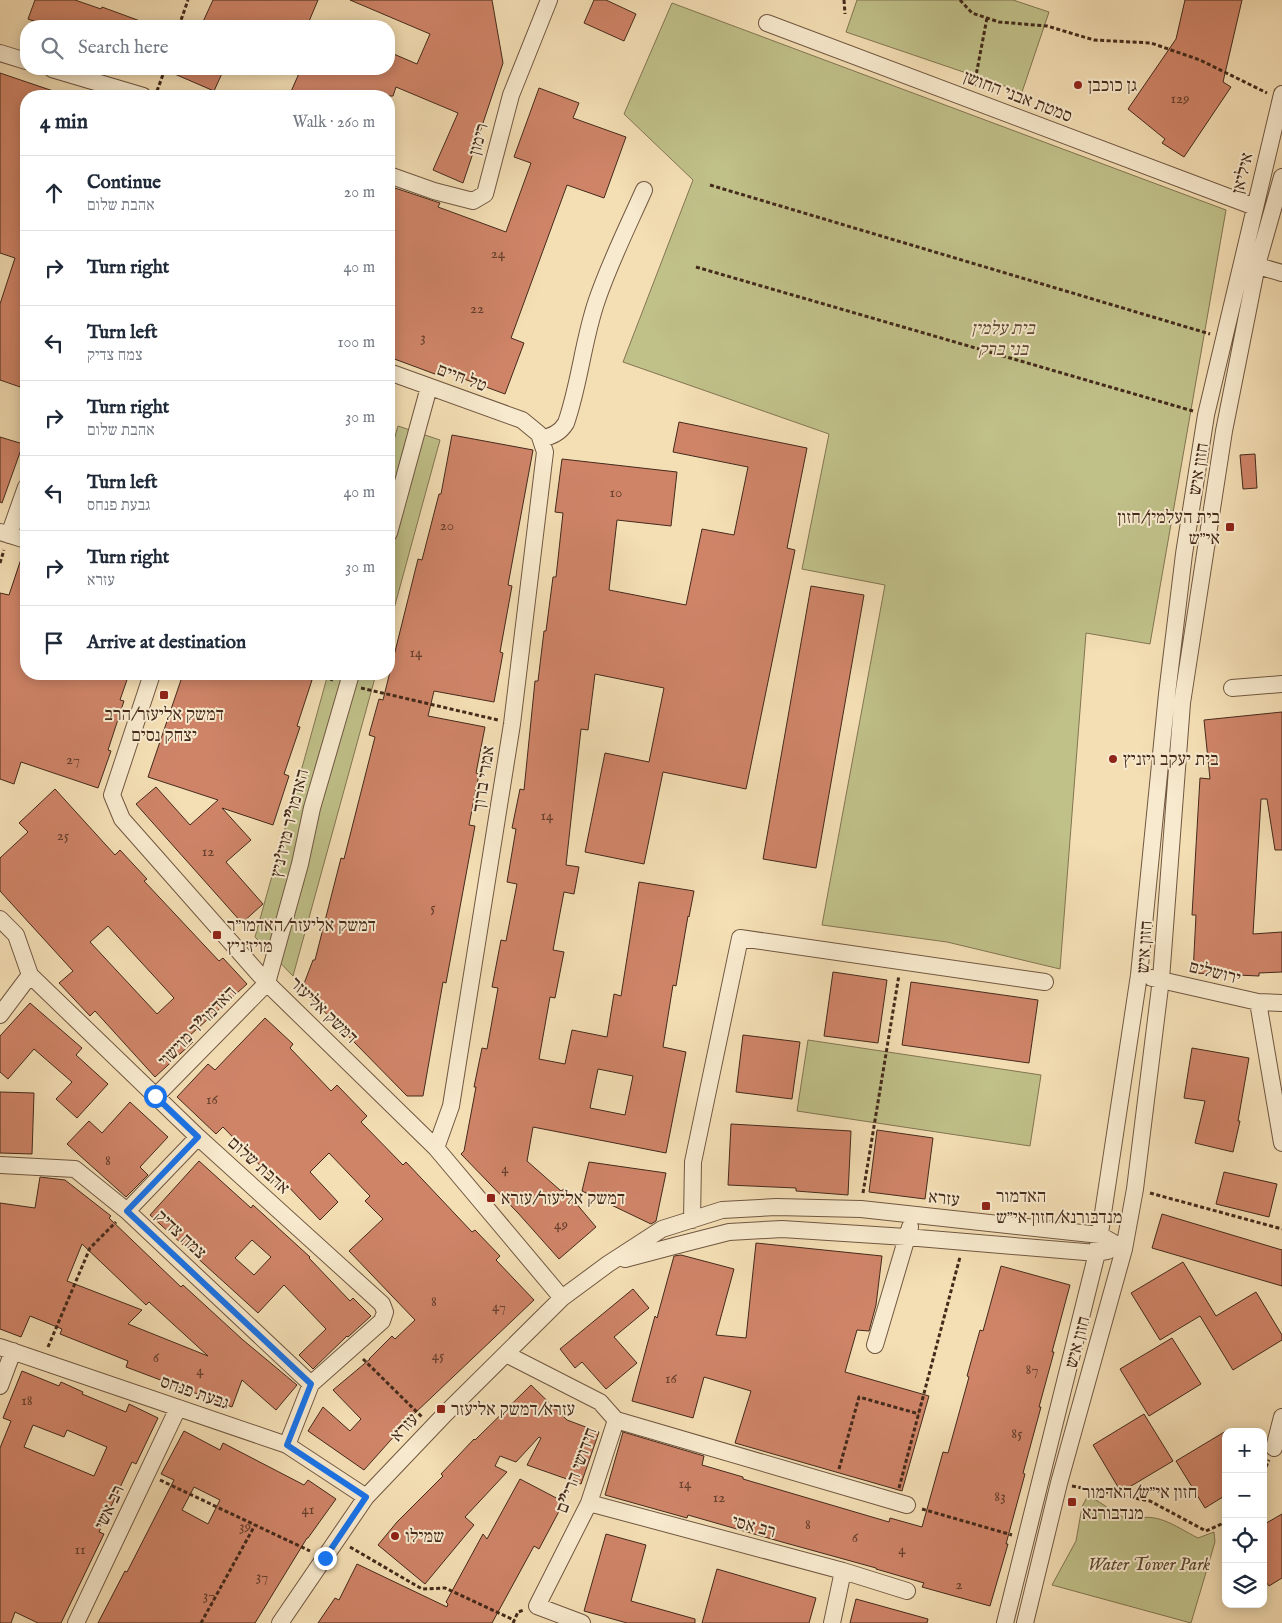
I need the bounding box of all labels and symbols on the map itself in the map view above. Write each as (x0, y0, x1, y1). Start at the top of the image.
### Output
street label: סמטת אבני החושן (960, 66, 1075, 129)
place label: גן כוכבן (1088, 75, 1137, 98)
marker: גן כוכבן (1072, 79, 1084, 91)
house number: 129 (1170, 89, 1190, 108)
street label: רימון (464, 121, 495, 158)
street label: איליאן (1227, 150, 1260, 196)
house number: 24 (491, 244, 506, 263)
house number: 22 (470, 299, 484, 318)
park label: בית עלמין בני ברק (971, 318, 1036, 362)
house number: 3 (420, 328, 426, 347)
street label: טל חיים (433, 359, 490, 398)
street label: חזון איש (1184, 441, 1215, 497)
house number: 10 (610, 483, 622, 502)
place label: בית העלמין/חזון אי״ש (1117, 507, 1220, 551)
house number: 20 (440, 516, 454, 535)
marker: בית העלמין/חזון אי״ש (1224, 521, 1236, 533)
house number: 14 (410, 643, 423, 662)
marker: דמשק אליעזר/הרב יצחק נסים (158, 689, 170, 701)
place label: דמשק אליעזר/הרב יצחק נסים (104, 704, 224, 748)
street label: אמרי ברוך (468, 744, 501, 814)
place label: בית יעקב ויזניץ (1123, 749, 1219, 772)
house number: 27 (66, 750, 80, 769)
marker: בית יעקב ויזניץ (1107, 753, 1119, 765)
street label: האדמו"ר מויז'ניץ (266, 767, 315, 880)
house number: 14 (541, 806, 554, 825)
house number: 25 (57, 826, 70, 845)
house number: 12 (202, 842, 214, 861)
house number: 5 (430, 898, 436, 917)
place label: דמשק אליעזר/האדמו״ר מויז׳ניץ (227, 915, 376, 959)
street label: חזון איש (1132, 920, 1159, 974)
marker: דמשק אליעזר/האדמו״ר מויז׳ניץ (211, 929, 223, 941)
street label: ירושלים (1186, 956, 1243, 991)
street label: דמשק אליעזר (284, 973, 362, 1049)
street label: האדמו"ר מוישוי (154, 982, 242, 1072)
route start (144, 1085, 167, 1108)
house number: 16 (206, 1090, 219, 1109)
street label: אהבת שלום (222, 1132, 294, 1200)
house number: 8 (105, 1151, 111, 1170)
house number: 4 (501, 1159, 509, 1178)
street label: עזרא (927, 1186, 961, 1213)
place label: האדמור מנדבורנא/חזון אי״ש (996, 1186, 1122, 1230)
place label: דמשק אליעזר/עזרא (501, 1188, 625, 1211)
marker: דמשק אליעזר/עזרא (485, 1192, 497, 1204)
marker: האדמור מנדבורנא/חזון אי״ש (980, 1200, 992, 1212)
street label: צמח צדיק (149, 1205, 211, 1265)
house number: 49 (554, 1215, 568, 1234)
house number: 8 (431, 1292, 437, 1311)
house number: 47 (492, 1297, 506, 1316)
street label: חזון איש (1060, 1314, 1096, 1371)
house number: 45 (432, 1346, 445, 1365)
house number: 6 (153, 1348, 160, 1367)
house number: 87 (1026, 1360, 1038, 1379)
house number: 4 (196, 1361, 204, 1380)
house number: 16 (665, 1369, 678, 1388)
street label: גבעת פנחס (157, 1371, 232, 1416)
house number: 18 (21, 1391, 33, 1410)
place label: עזרא/דמשק אליעזר (451, 1399, 575, 1422)
marker: עזרא/דמשק אליעזר (435, 1403, 447, 1415)
street label: עזרא (386, 1409, 424, 1447)
house number: 85 (1011, 1424, 1023, 1443)
street label: חידושי הרי"ם (551, 1425, 604, 1516)
house number: 14 (679, 1474, 692, 1493)
street label: רב אשי (90, 1482, 131, 1534)
place label: חזון אי״ש/האדמור מנדבורנא (1082, 1482, 1197, 1526)
house number: 83 (994, 1487, 1006, 1506)
house number: 12 (713, 1488, 725, 1507)
marker: חזון אי״ש/האדמור מנדבורנא (1066, 1496, 1078, 1508)
house number: 41 (302, 1500, 314, 1519)
street label: רב אסי (729, 1511, 778, 1544)
house number: 8 (805, 1515, 811, 1534)
house number: 39 (239, 1517, 251, 1536)
place label: שמילו (405, 1526, 444, 1549)
house number: 6 (852, 1528, 859, 1547)
marker: שמילו (389, 1530, 401, 1542)
house number: 11 (74, 1540, 86, 1559)
house number: 4 (898, 1540, 906, 1559)
route end (314, 1547, 337, 1570)
park label: Water Tower Park (1088, 1554, 1210, 1577)
house number: 37 (256, 1567, 268, 1586)
house number: 2 (955, 1575, 963, 1594)
house number: 37 (203, 1586, 215, 1605)

